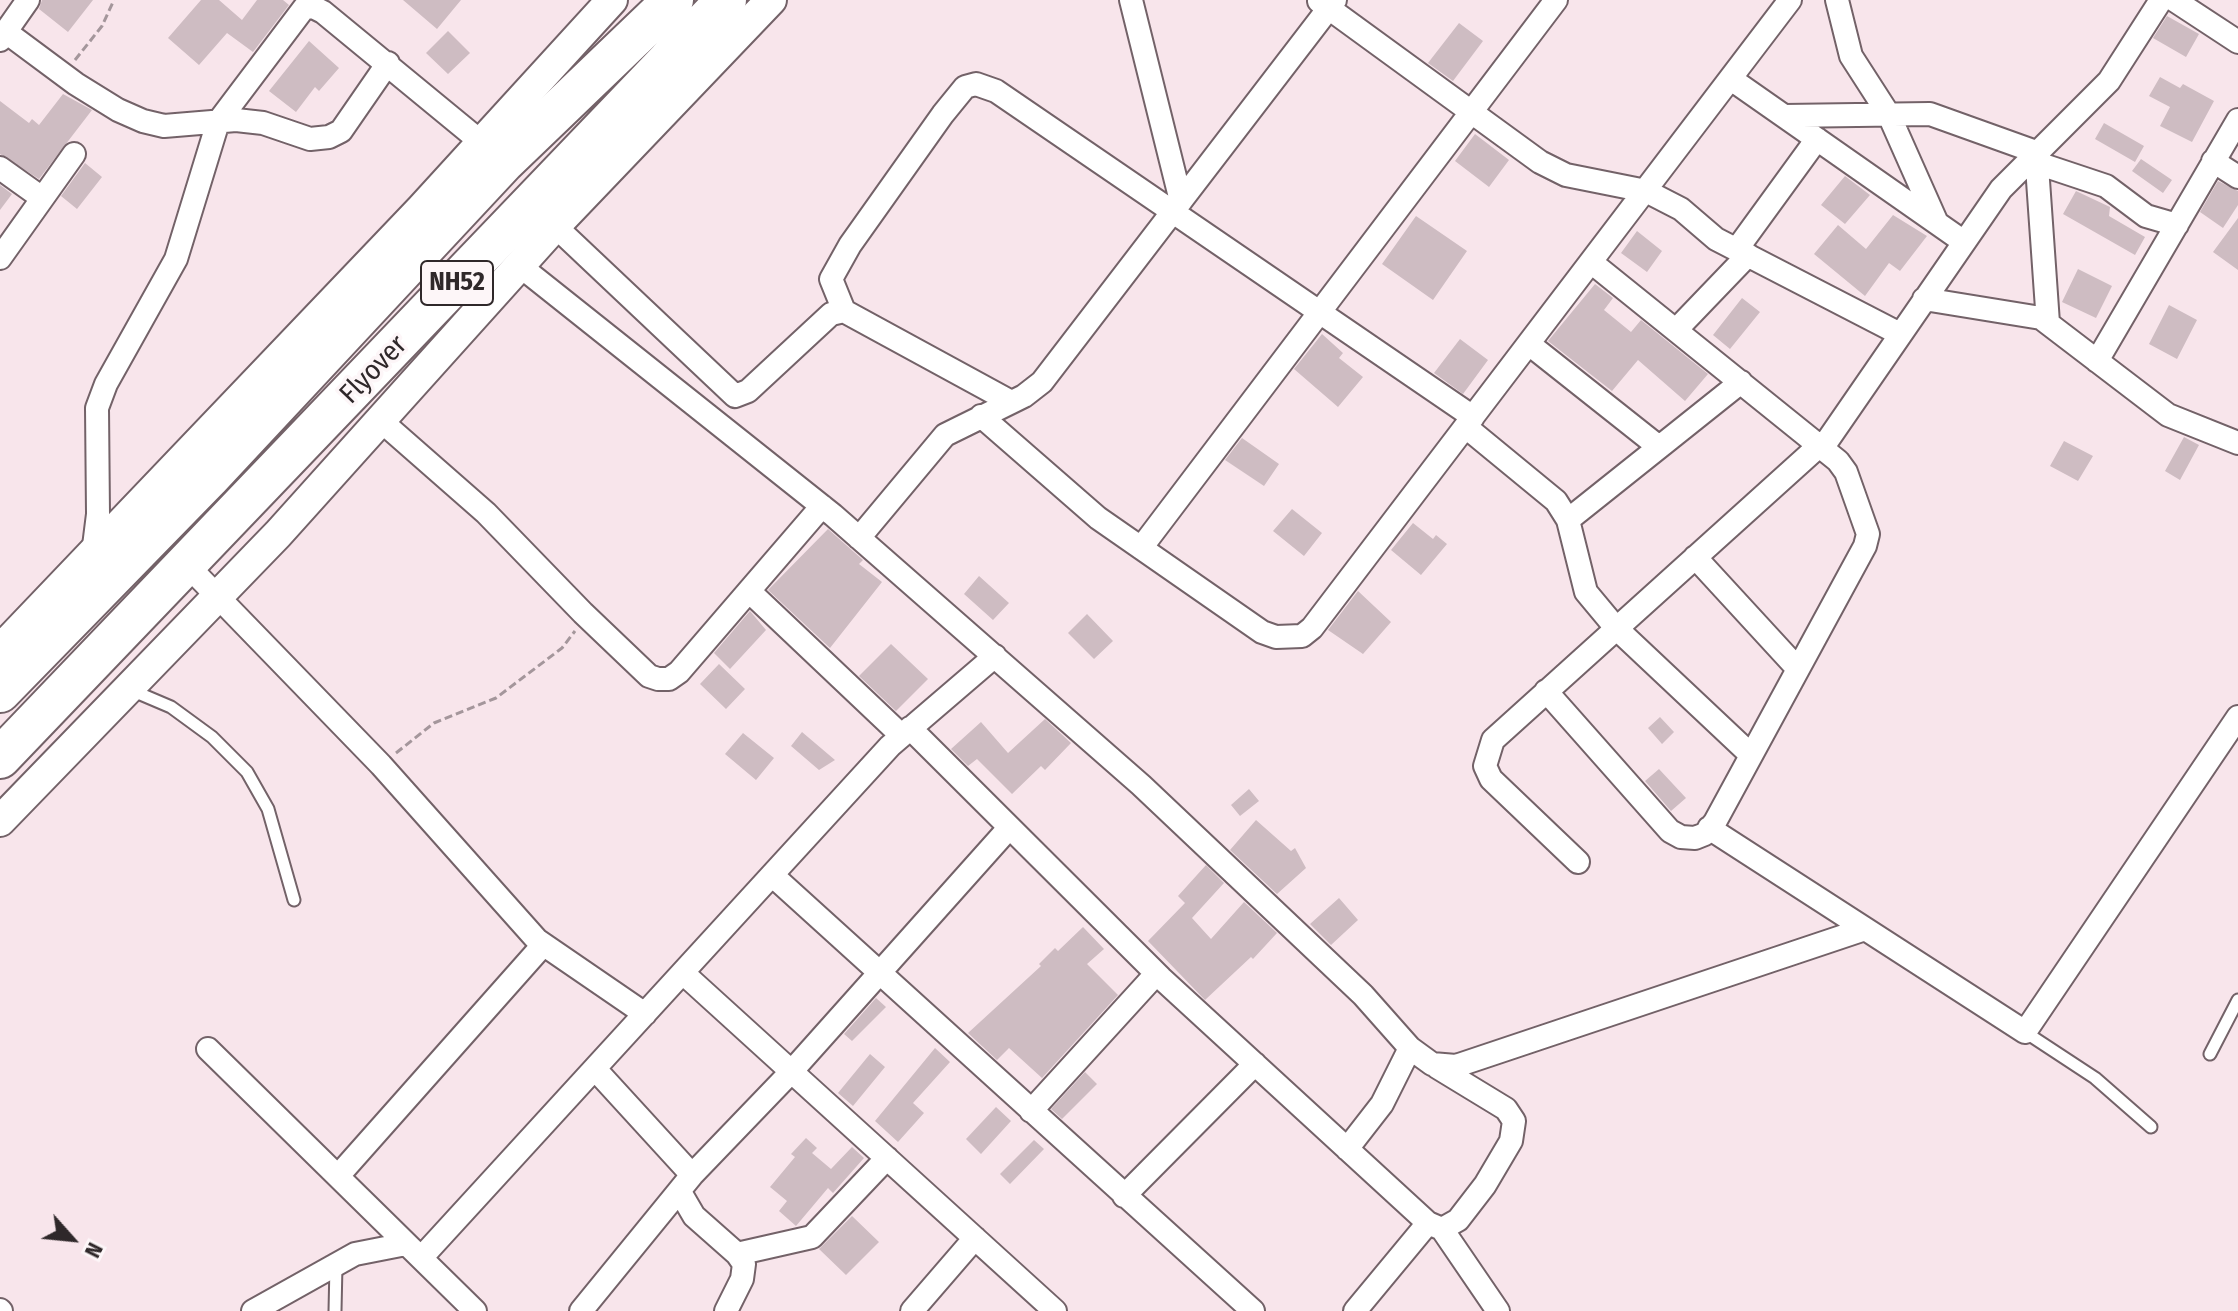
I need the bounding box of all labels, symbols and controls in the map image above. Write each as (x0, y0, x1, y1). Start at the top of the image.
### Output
road number: NH52 (421, 261, 493, 305)
street label: Flyover (333, 329, 415, 411)
north arrow (32, 1199, 112, 1279)
text: N (79, 1238, 109, 1262)

